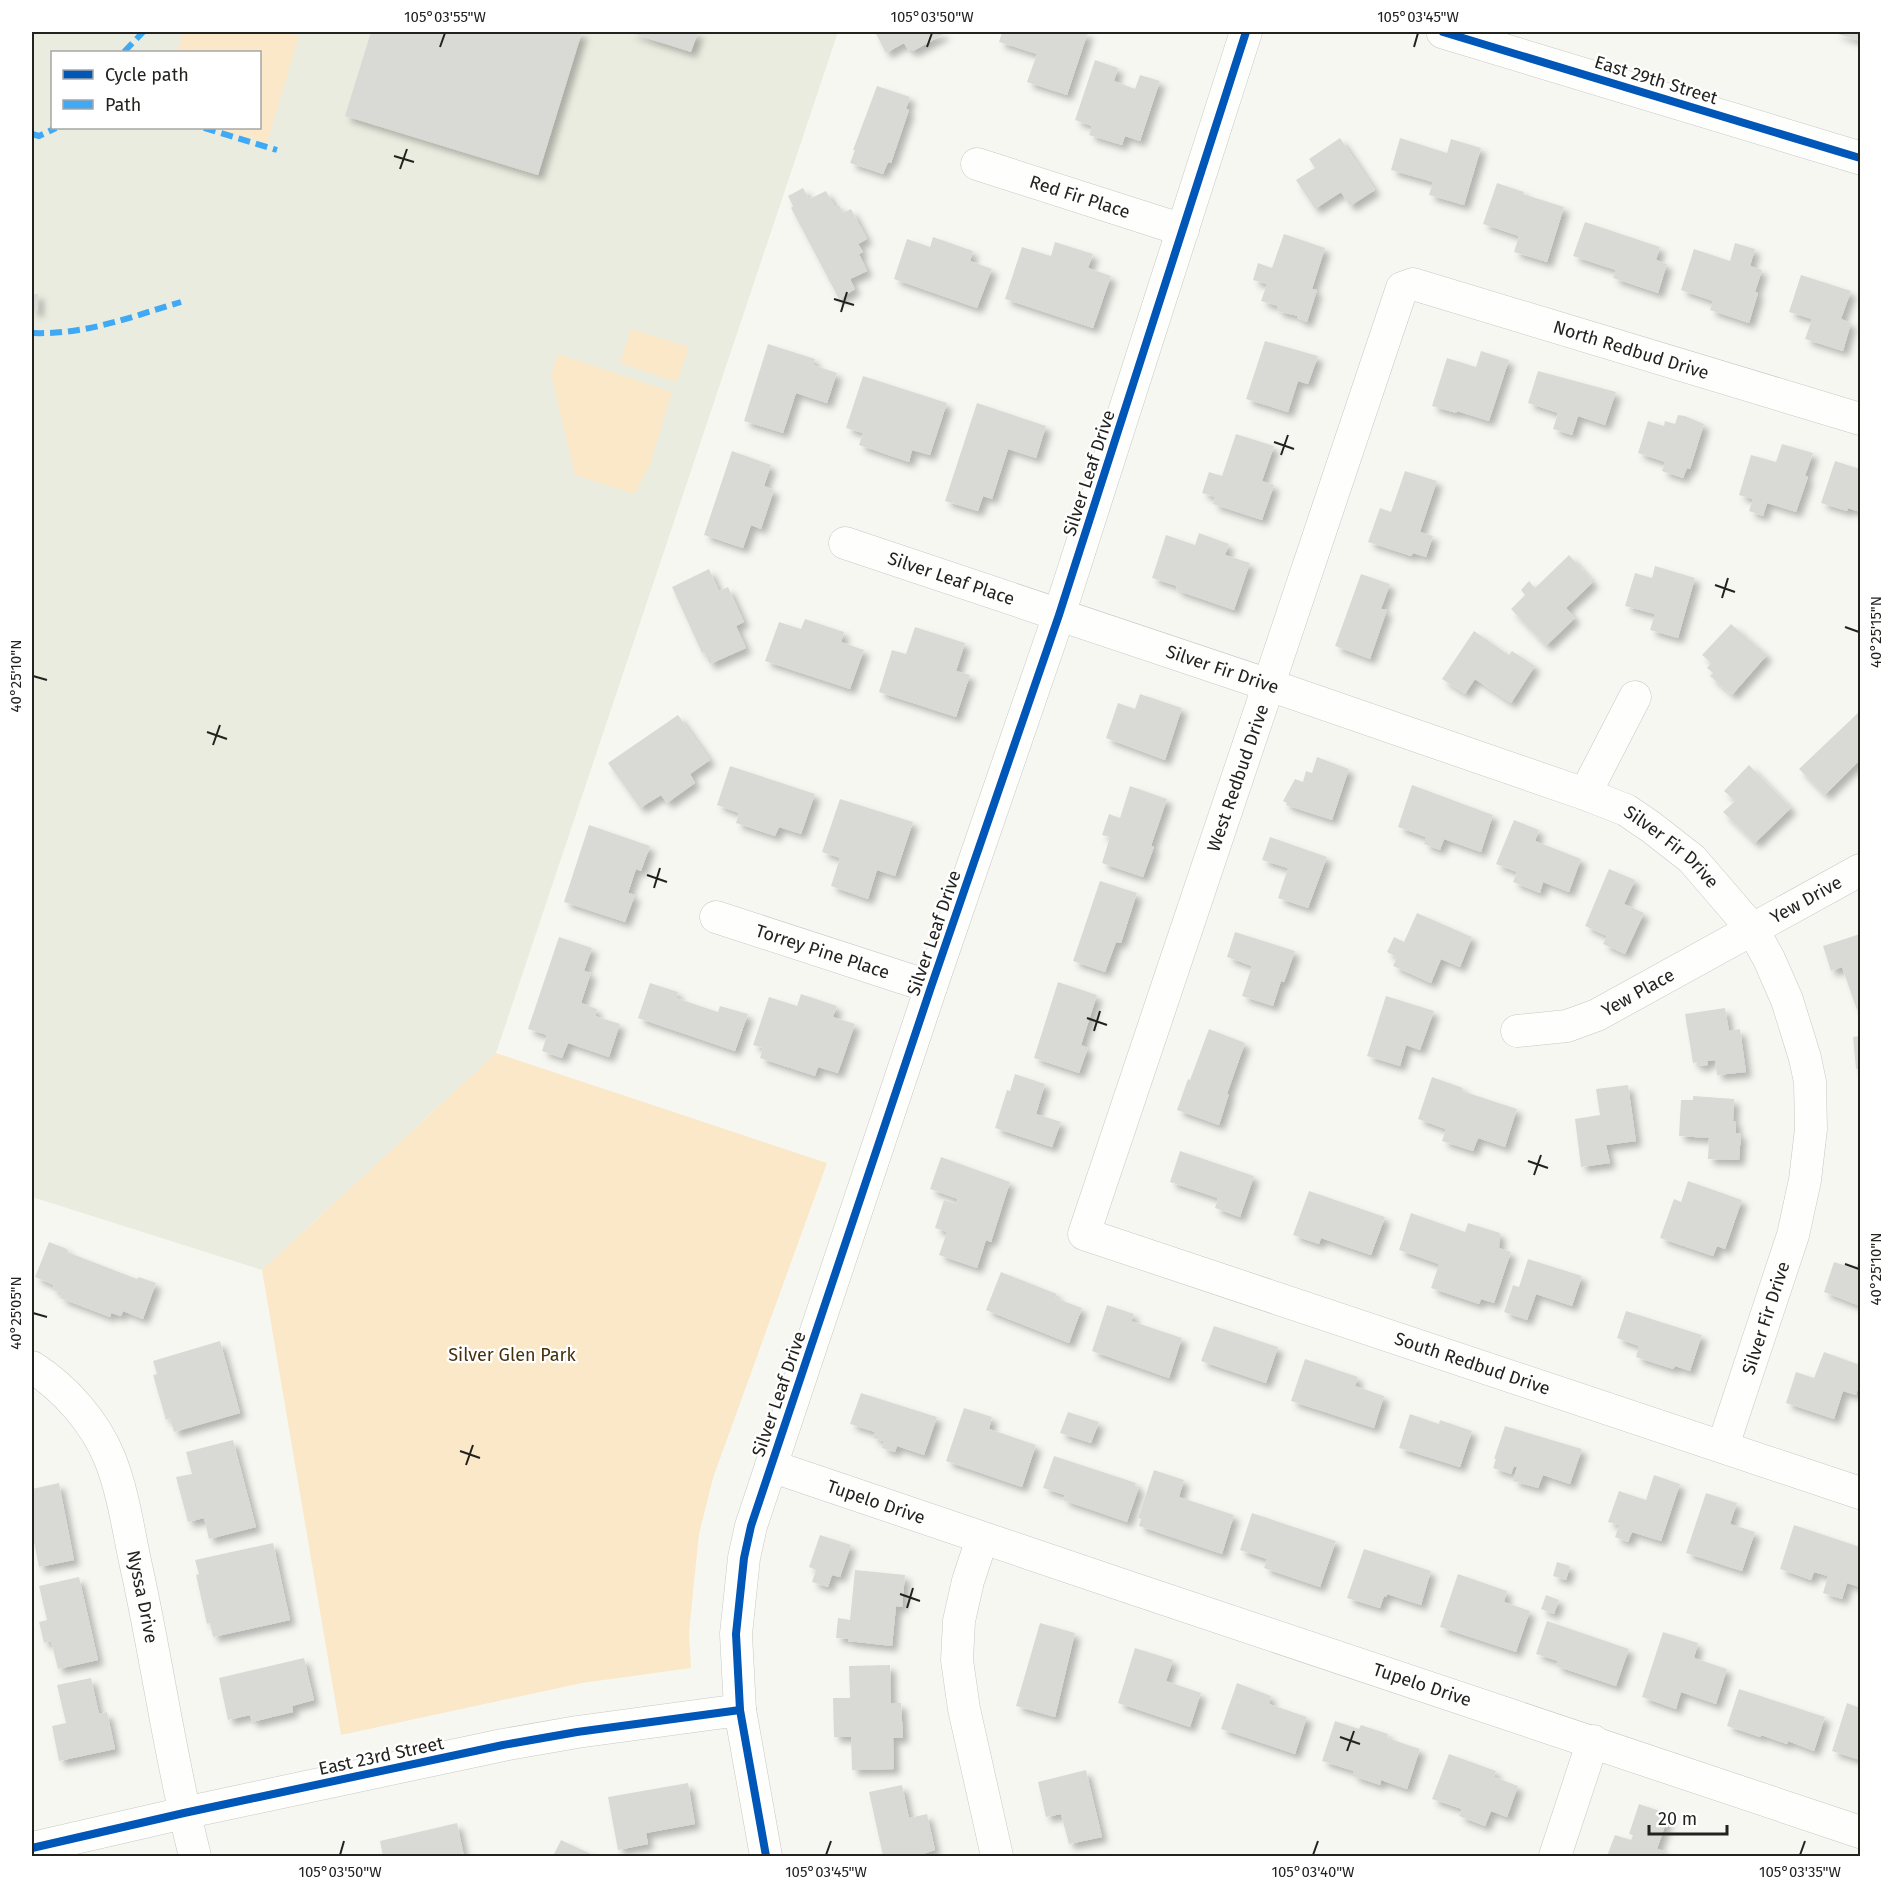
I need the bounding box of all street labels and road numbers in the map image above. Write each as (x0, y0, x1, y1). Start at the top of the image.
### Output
street label: East 29th Street (1592, 51, 1721, 109)
street label: Red Fir Place (1027, 171, 1133, 223)
street label: North Redbud Drive (1550, 316, 1712, 384)
street label: Silver Leaf Drive (1058, 407, 1120, 539)
street label: Silver Leaf Place (885, 547, 1017, 610)
street label: Silver Fir Drive (1163, 640, 1282, 699)
street label: West Redbud Drive (1202, 701, 1274, 855)
street label: Silver Fir Drive (1620, 801, 1723, 893)
street label: Silver Leaf Drive (902, 867, 966, 999)
street label: Yew Drive (1766, 871, 1846, 928)
street label: Torrey Pine Place (753, 920, 892, 984)
street label: Yew Place (1598, 964, 1678, 1021)
street label: Silver Fir Drive (1737, 1259, 1795, 1377)
street label: South Redbud Drive (1392, 1327, 1553, 1400)
street label: Silver Leaf Drive (747, 1328, 811, 1460)
street label: Tupelo Drive (824, 1475, 928, 1529)
street label: Nyssa Drive (122, 1548, 162, 1645)
street label: Tupelo Drive (1370, 1658, 1474, 1711)
street label: East 23rd Street (316, 1732, 446, 1780)

